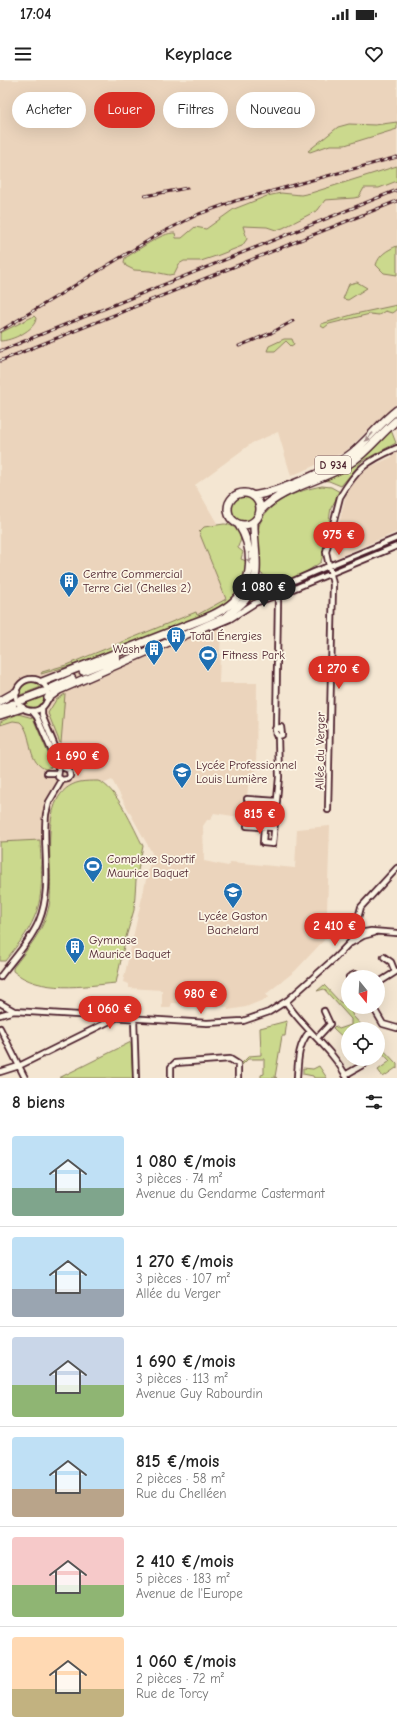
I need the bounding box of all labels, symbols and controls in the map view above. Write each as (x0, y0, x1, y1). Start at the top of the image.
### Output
text: 17:04 (20, 5, 51, 23)
icon: menu (12, 43, 34, 65)
icon: heart (363, 43, 385, 65)
text: Keyplace (165, 44, 232, 65)
chip: Acheter (12, 92, 86, 128)
chip: Louer (94, 92, 155, 128)
chip: Filtres (163, 92, 228, 128)
chip: Nouveau (236, 92, 315, 128)
one-way arrow (364, 431, 373, 442)
road number: D 934 (315, 456, 351, 474)
pin: 975 € (311, 522, 367, 556)
text: 975 € (322, 527, 356, 542)
one-way arrow (246, 552, 252, 565)
place label: Centre Commercial Terre Ciel (Chelles 2) (83, 567, 191, 595)
building icon: Centre Commercial Terre Ciel (Chelles 2) (58, 570, 80, 598)
pin: 1 080 € (227, 574, 301, 608)
text: 1 080 € (242, 579, 286, 594)
building icon: Total Énergies (165, 625, 187, 653)
place label: Total Énergies (190, 629, 262, 643)
building icon: Wash (143, 638, 165, 666)
place label: Wash (113, 642, 140, 656)
sports icon: Fitness Park (197, 644, 219, 672)
place label: Fitness Park (222, 648, 285, 662)
pin: 1 270 € (302, 656, 376, 690)
text: 1 270 € (318, 661, 360, 676)
street label: Allée du Verger (312, 712, 328, 790)
pin: 1 690 € (41, 743, 115, 777)
text: 1 690 € (56, 748, 100, 763)
place label: Lycée Professionnel Louis Lumière (196, 758, 297, 786)
school or university icon: Lycée Professionnel Louis Lumière (171, 761, 193, 789)
pin: 815 € (232, 801, 288, 835)
text: 815 € (244, 806, 276, 821)
place label: Complexe Sportif Maurice Baquet (107, 852, 195, 880)
sports icon: Complexe Sportif Maurice Baquet (82, 855, 104, 883)
school or university icon: Lycée Gaston Bachelard (222, 881, 244, 909)
place label: Lycée Gaston Bachelard (199, 909, 267, 937)
pin: 2 410 € (298, 913, 372, 947)
text: 2 410 € (313, 918, 357, 933)
place label: Gymnase Maurice Baquet (89, 933, 171, 961)
building icon: Gymnase Maurice Baquet (64, 936, 86, 964)
north arrow (341, 970, 385, 1014)
map controls (341, 970, 385, 1066)
pin: 980 € (173, 981, 229, 1015)
text: 980 € (184, 986, 218, 1001)
pin: 1 060 € (73, 996, 147, 1030)
text: 1 060 € (88, 1001, 133, 1016)
button: locate (341, 1022, 385, 1066)
icon: filters (363, 1091, 385, 1113)
text: 8 biens (12, 1093, 65, 1112)
icon: home (44, 1152, 92, 1200)
text: 1 080 €/mois (136, 1152, 236, 1171)
text: 3 pièces · 74 m² (136, 1171, 222, 1186)
text: Avenue du Gendarme Castermant (136, 1186, 325, 1201)
text: 1 270 €/mois (136, 1252, 233, 1271)
icon: home (44, 1253, 92, 1301)
text: 3 pièces · 107 m² (136, 1271, 230, 1286)
text: Allée du Verger (136, 1286, 221, 1301)
text: 1 690 €/mois (136, 1352, 235, 1371)
icon: home (44, 1353, 92, 1401)
text: 3 pièces · 113 m² (136, 1371, 228, 1386)
text: Avenue Guy Rabourdin (136, 1386, 263, 1401)
text: 815 €/mois (136, 1452, 219, 1471)
icon: home (44, 1453, 92, 1501)
text: 2 pièces · 58 m² (136, 1471, 225, 1486)
text: Rue du Chelléen (136, 1486, 227, 1501)
text: 2 410 €/mois (136, 1552, 234, 1571)
icon: home (44, 1553, 92, 1601)
text: 5 pièces · 183 m² (136, 1571, 230, 1586)
text: Avenue de l'Europe (136, 1586, 243, 1601)
text: 1 060 €/mois (136, 1652, 236, 1671)
icon: home (44, 1653, 92, 1701)
text: 2 pièces · 72 m² (136, 1671, 224, 1686)
text: Rue de Torcy (136, 1686, 208, 1701)

